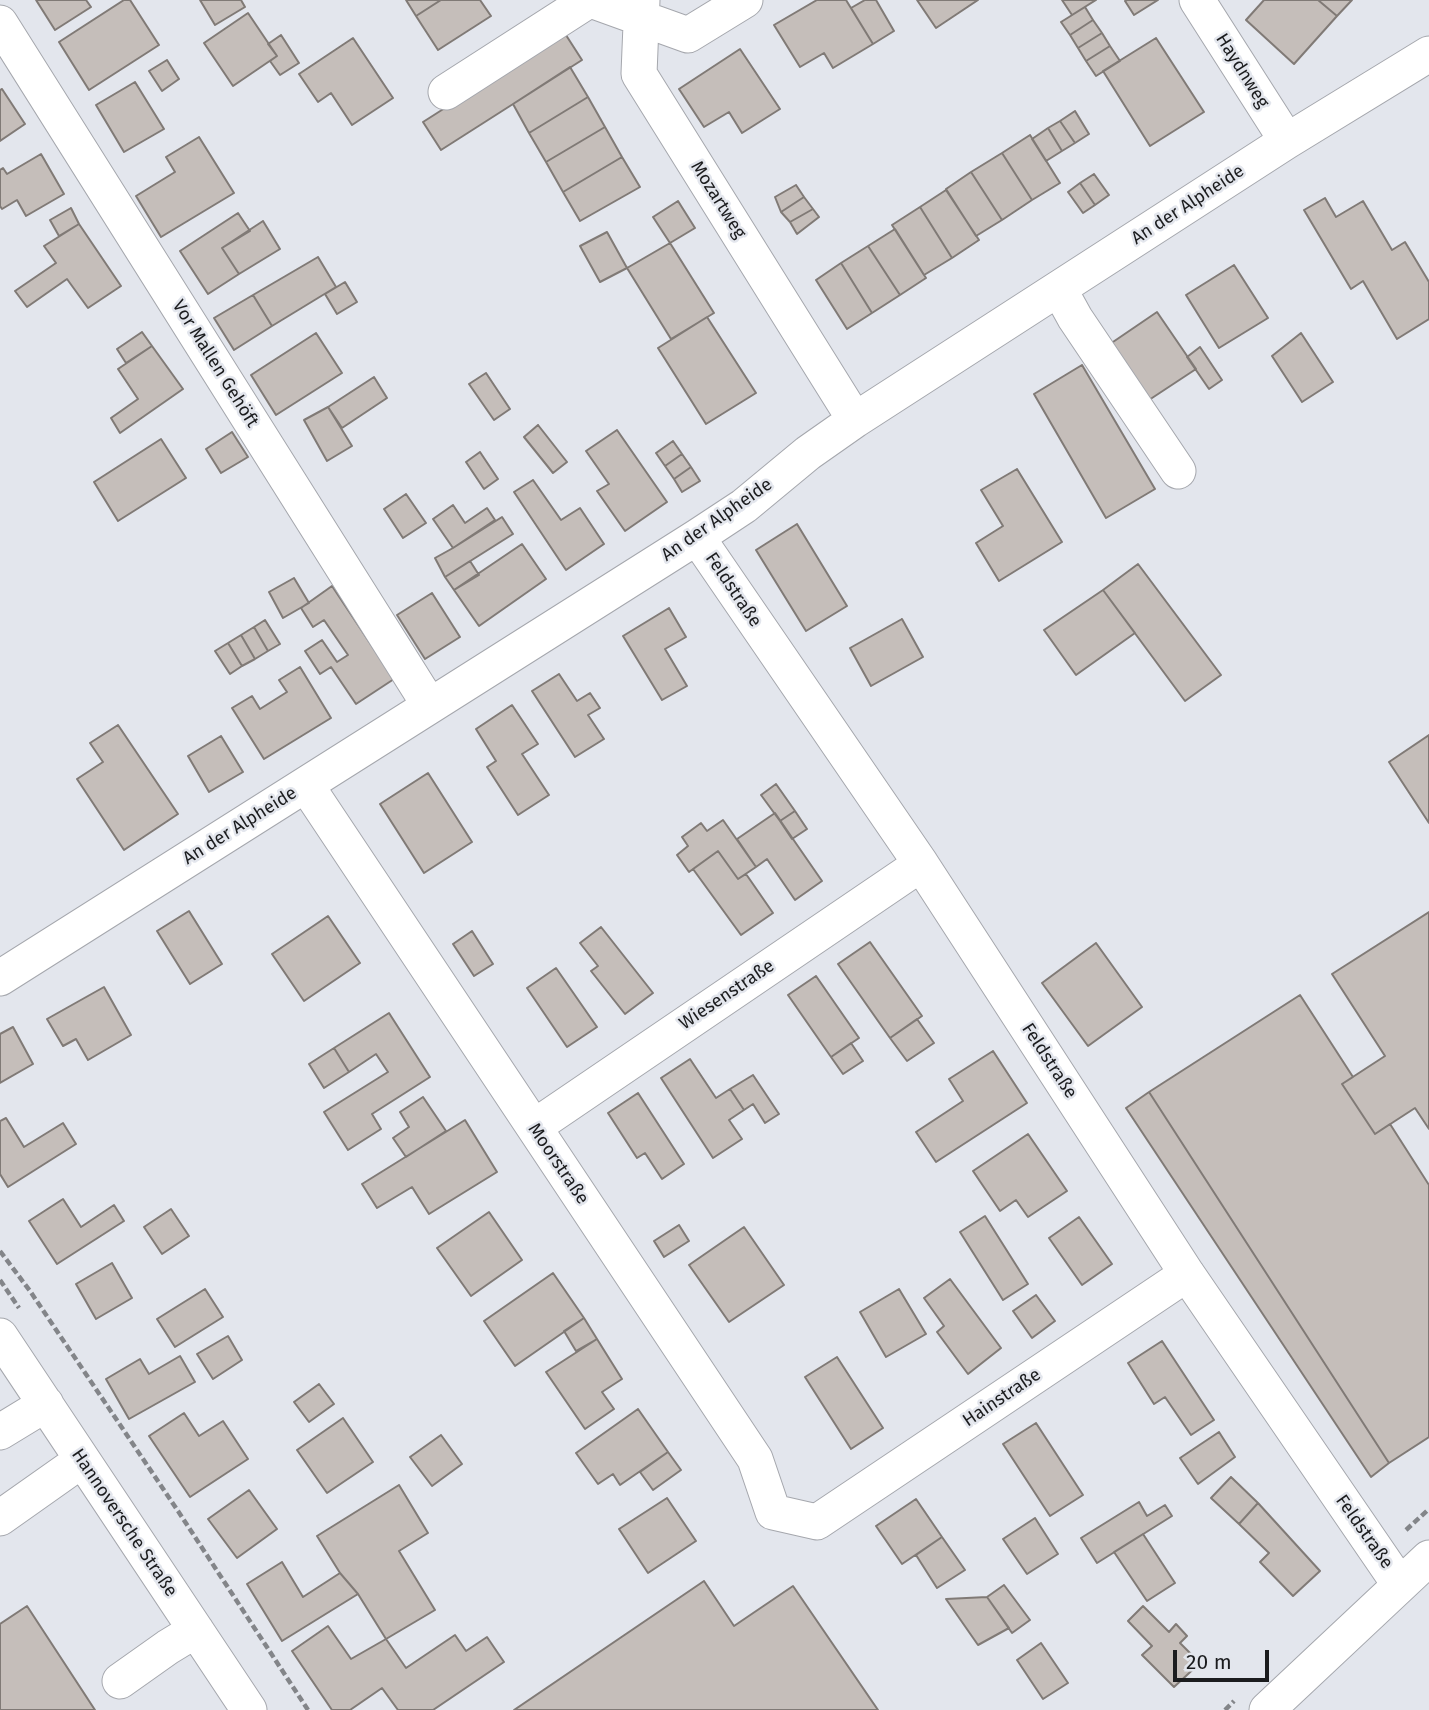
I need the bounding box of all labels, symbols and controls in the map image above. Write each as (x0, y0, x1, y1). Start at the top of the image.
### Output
street label: Haydnweg (1211, 30, 1273, 112)
street label: Mozartweg (686, 157, 750, 243)
street label: An der Alpheide (1128, 160, 1248, 250)
street label: Vor Mallen Gehöft (167, 296, 263, 432)
street label: An der Alpheide (657, 474, 777, 566)
street label: Feldstraße (700, 549, 766, 631)
street label: An der Alpheide (179, 782, 301, 870)
street label: Wiesenstraße (675, 955, 779, 1035)
street label: Feldstraße (1017, 1019, 1081, 1103)
street label: Moorstraße (523, 1119, 593, 1209)
street label: Hainstraße (959, 1364, 1045, 1432)
street label: Hannoversche Straße (66, 1445, 182, 1601)
street label: Feldstraße (1331, 1491, 1397, 1573)
scale bar (1177, 1636, 1273, 1680)
text: 20 m (1186, 1649, 1232, 1675)

